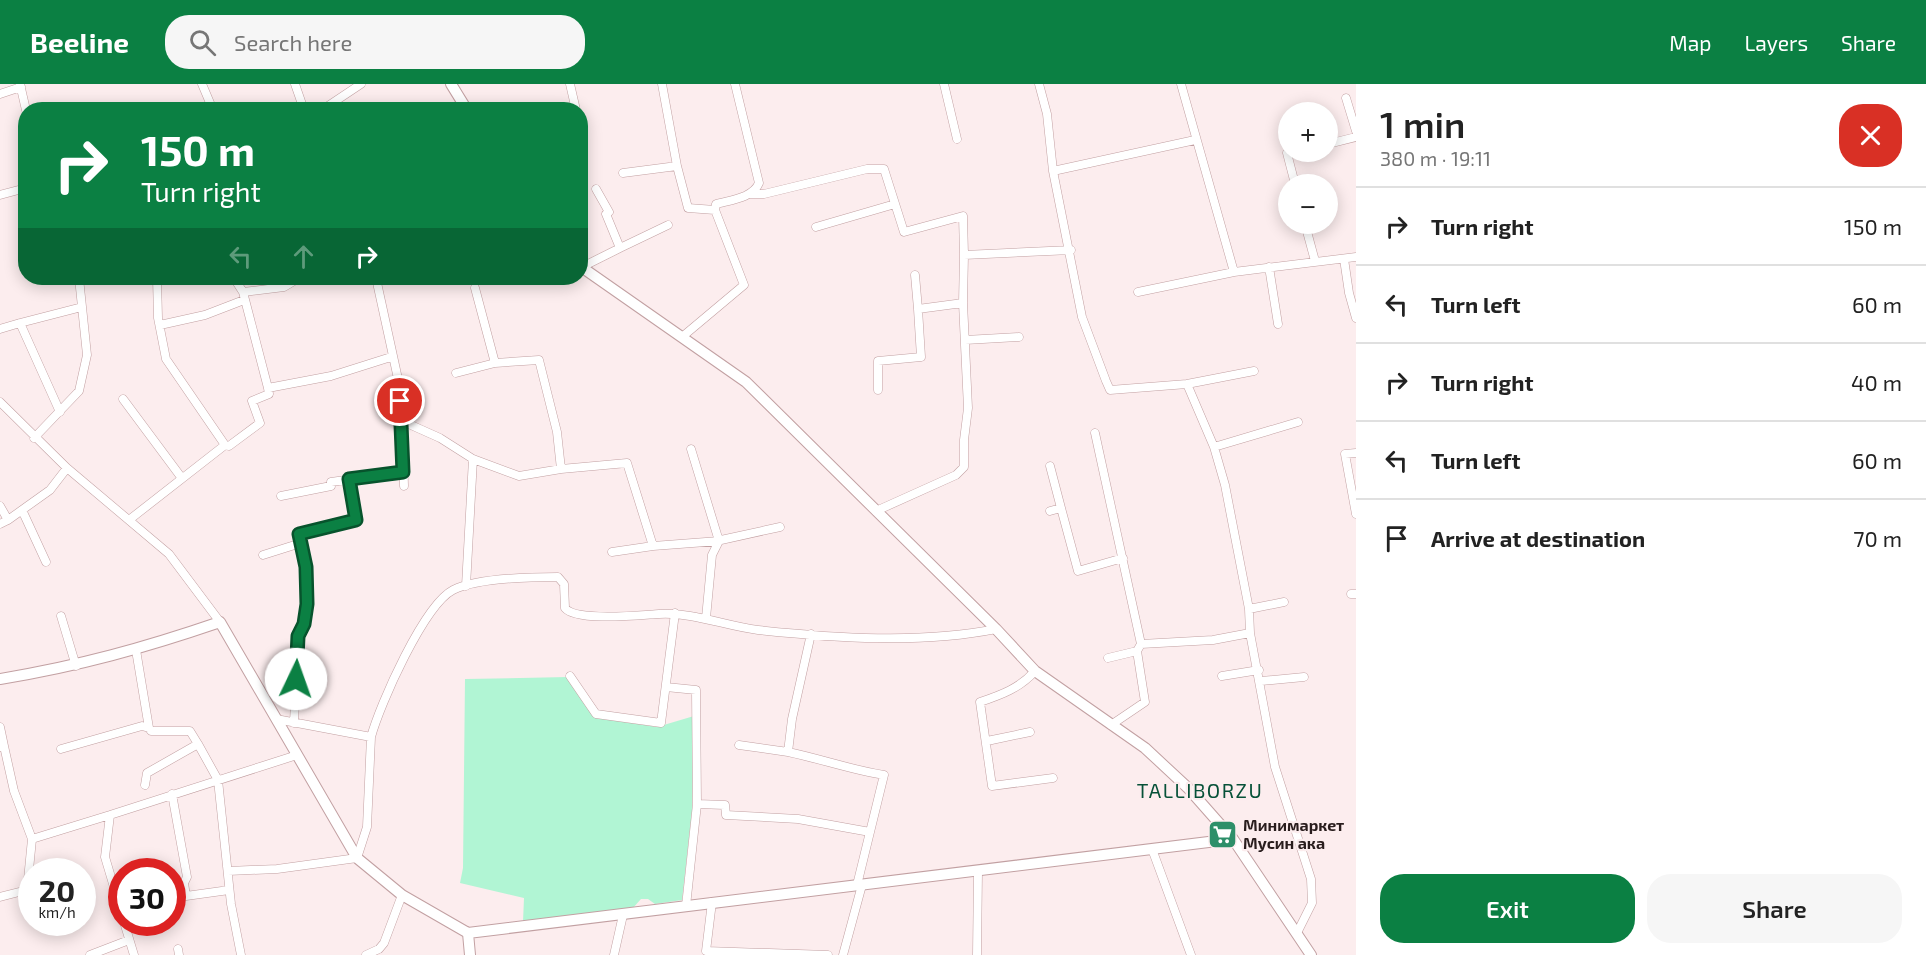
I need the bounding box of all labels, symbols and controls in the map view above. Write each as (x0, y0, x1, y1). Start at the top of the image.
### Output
search box (165, 15, 585, 69)
text: Beeline (30, 25, 129, 59)
icon: search (186, 26, 219, 59)
text: Search here (234, 29, 352, 55)
text: Map (1669, 30, 1711, 55)
text: Layers (1744, 30, 1808, 55)
text: Share (1841, 30, 1896, 55)
map controls (1278, 102, 1338, 234)
button: + (1278, 102, 1338, 162)
text: 1 min (1380, 102, 1465, 145)
button: close (1839, 104, 1902, 167)
text: 150 m (141, 124, 255, 174)
icon: right (42, 126, 120, 204)
text: 380 m · 19:11 (1380, 146, 1491, 170)
button: − (1278, 174, 1338, 234)
text: Turn right (141, 175, 261, 207)
icon: right (1380, 210, 1413, 243)
text: Turn right (1431, 213, 1533, 239)
text: 150 m (1844, 213, 1902, 239)
icon: left (224, 240, 257, 273)
icon: ahead (287, 240, 320, 273)
icon: right (350, 240, 383, 273)
icon: left (1380, 288, 1413, 321)
text: Turn left (1431, 291, 1520, 317)
text: 60 m (1852, 291, 1902, 317)
icon: right (1380, 366, 1413, 399)
text: Turn right (1431, 369, 1533, 395)
text: 40 m (1851, 369, 1902, 395)
pin (374, 375, 425, 426)
icon: arrive (383, 384, 416, 417)
icon: left (1380, 444, 1413, 477)
text: Turn left (1431, 447, 1520, 473)
text: 60 m (1852, 447, 1902, 473)
icon: arrive (1380, 522, 1413, 555)
text: Arrive at destination (1431, 525, 1645, 551)
text: 70 m (1853, 525, 1902, 551)
position arrow (264, 647, 328, 711)
district label: TALLIBORZU (1137, 778, 1263, 802)
place label: Минимаркет Мусин ака (1243, 815, 1344, 852)
supermarket icon: Минимаркет Мусин ака (1206, 818, 1238, 850)
speed limit sign: 30 (108, 858, 186, 936)
text: 20 (39, 872, 75, 908)
button: Exit (1380, 874, 1635, 943)
button: Share (1647, 874, 1902, 943)
text: km/h (38, 903, 76, 921)

